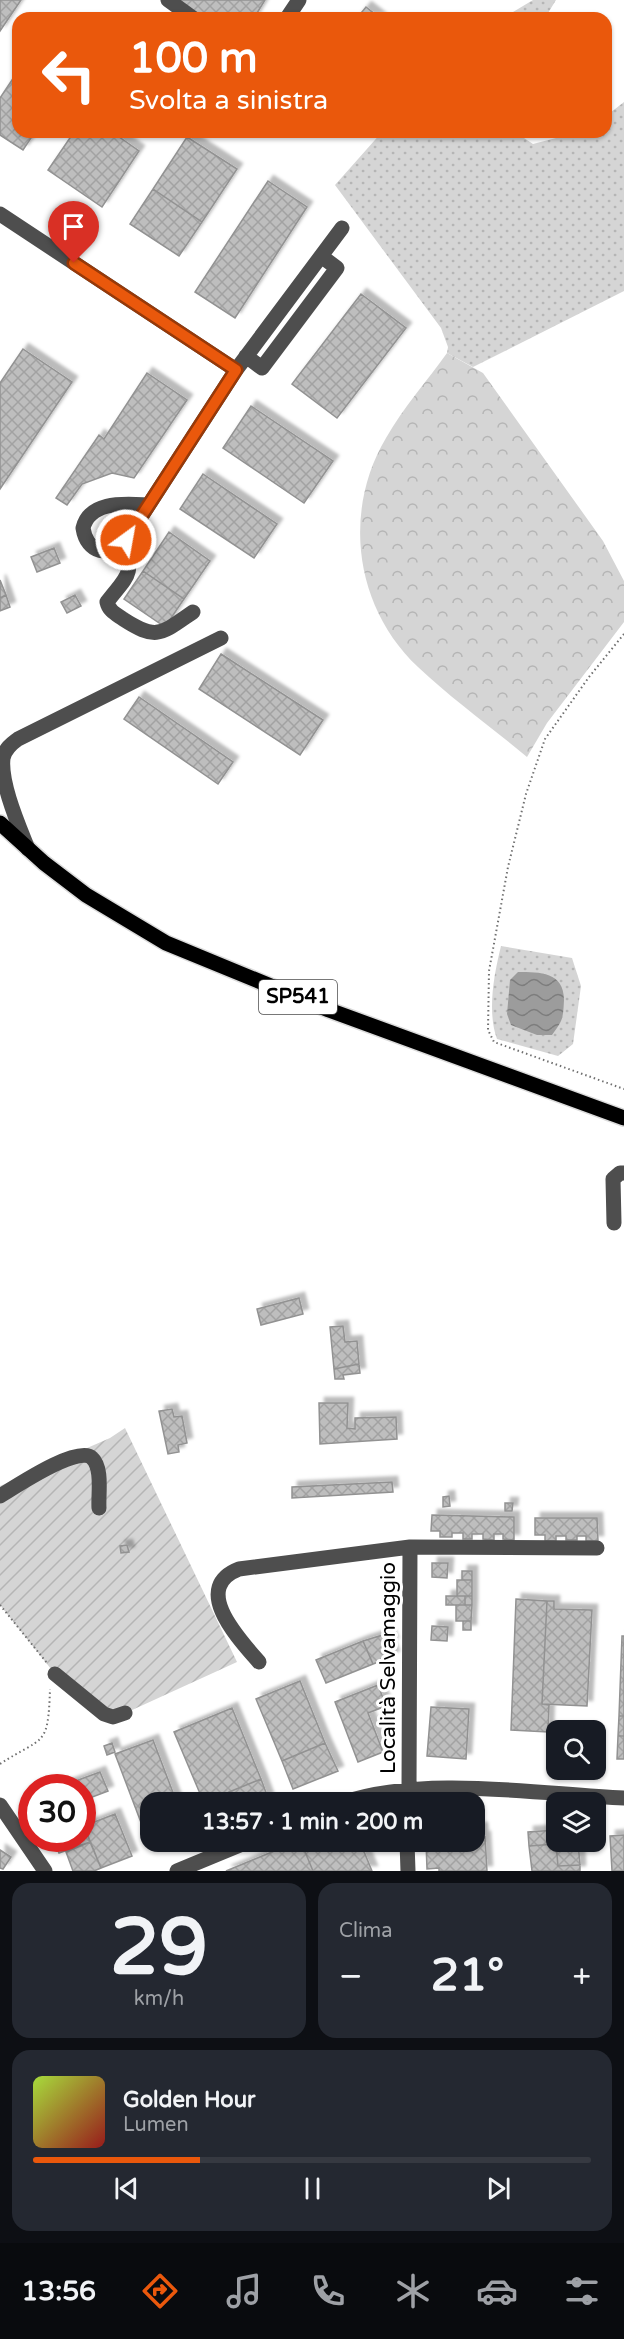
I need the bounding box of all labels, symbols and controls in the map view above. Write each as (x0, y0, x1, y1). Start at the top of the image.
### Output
text: 100 m (129, 33, 258, 84)
icon: left (30, 36, 108, 114)
text: Svolta a sinistra (129, 84, 328, 117)
pin (48, 201, 99, 263)
icon: arrive (57, 210, 90, 243)
position arrow (94, 508, 158, 572)
road number: SP541 (259, 980, 337, 1014)
street label: Località Selvamaggio (376, 1562, 401, 1774)
map controls (546, 1720, 606, 1852)
button: search (546, 1720, 606, 1780)
speed limit sign: 30 (18, 1774, 96, 1852)
button: layers (546, 1792, 606, 1852)
text: 13:57 · 1 min · 200 m (202, 1809, 423, 1835)
text: 29 (110, 1901, 208, 1995)
text: Clima (339, 1919, 392, 1943)
text: 21° (431, 1949, 504, 2003)
text: − (339, 1957, 363, 1996)
text: + (572, 1957, 591, 1996)
text: km/h (134, 1987, 184, 2011)
text: Golden Hour (123, 2087, 255, 2113)
text: Lumen (123, 2113, 189, 2137)
icon: previous (110, 2172, 143, 2205)
icon: pause (296, 2172, 329, 2205)
icon: next (482, 2172, 515, 2205)
icon: directions (139, 2270, 181, 2312)
icon: music (223, 2270, 265, 2312)
icon: phone (307, 2270, 349, 2312)
icon: climate (392, 2270, 434, 2312)
icon: car (476, 2270, 518, 2312)
icon: filters (561, 2270, 603, 2312)
text: 13:56 (21, 2275, 96, 2308)

